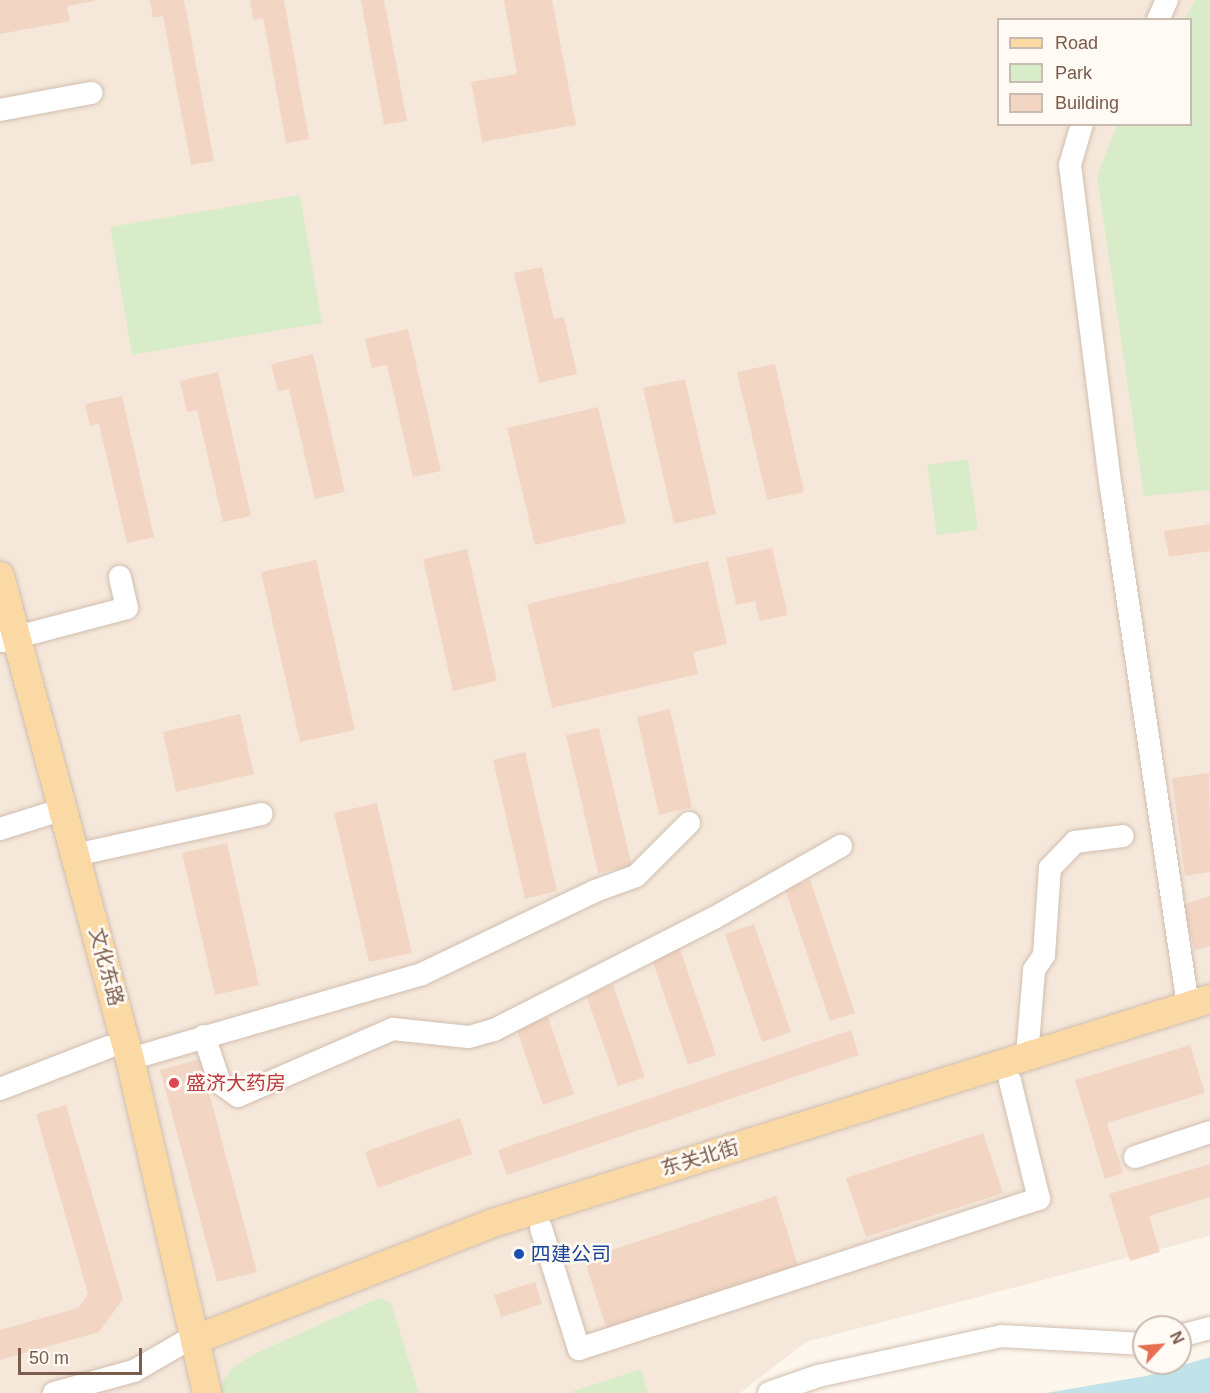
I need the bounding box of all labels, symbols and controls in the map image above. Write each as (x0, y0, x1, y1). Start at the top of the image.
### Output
legend (997, 18, 1192, 126)
text: Road (1055, 33, 1098, 53)
text: Park (1055, 63, 1092, 83)
text: Building (1055, 93, 1119, 113)
street label: 文化东路 (84, 925, 128, 1009)
place label: 盛济大药房 (186, 1071, 286, 1095)
marker: 盛济大药房 (167, 1076, 181, 1090)
street label: 东关北街 (658, 1135, 742, 1181)
place label: 四建公司 (531, 1242, 611, 1266)
marker: 四建公司 (512, 1247, 526, 1261)
north arrow (1132, 1315, 1192, 1375)
text: N (1167, 1329, 1187, 1347)
scale bar (21, 1336, 146, 1374)
text: 50 m (29, 1348, 69, 1368)

